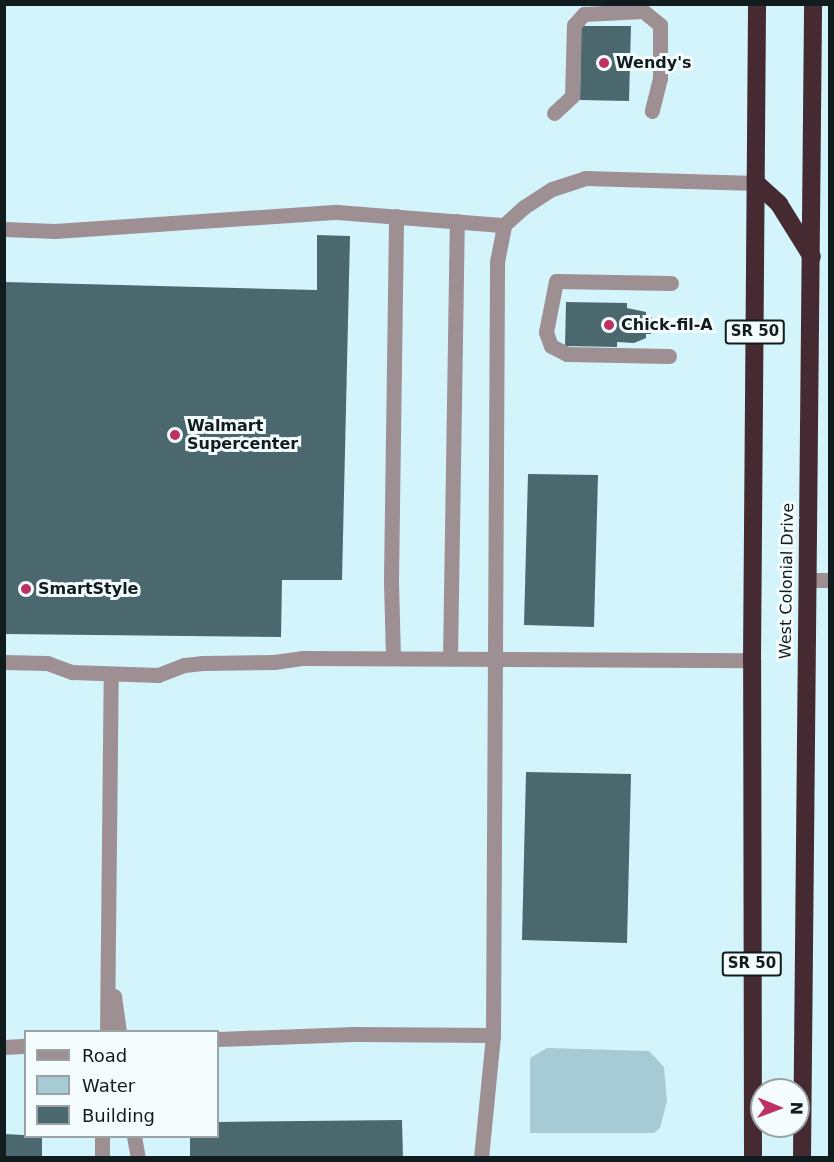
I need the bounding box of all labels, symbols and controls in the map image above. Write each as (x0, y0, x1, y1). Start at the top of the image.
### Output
place label: Wendy's (616, 53, 692, 73)
marker: Wendy's (597, 56, 611, 70)
place label: Chick-fil-A (621, 315, 713, 335)
marker: Chick-fil-A (602, 318, 616, 332)
road number: SR 50 (724, 320, 786, 344)
place label: Walmart Supercenter (187, 416, 298, 454)
marker: Walmart Supercenter (168, 428, 182, 442)
street label: West Colonial Drive (776, 503, 798, 659)
place label: SmartStyle (38, 579, 138, 599)
marker: SmartStyle (19, 582, 33, 596)
road number: SR 50 (720, 952, 783, 976)
legend (24, 1030, 219, 1138)
text: Road (82, 1045, 127, 1066)
text: Water (82, 1075, 135, 1096)
north arrow (750, 1078, 810, 1138)
text: N (787, 1101, 806, 1115)
text: Building (82, 1105, 155, 1126)

